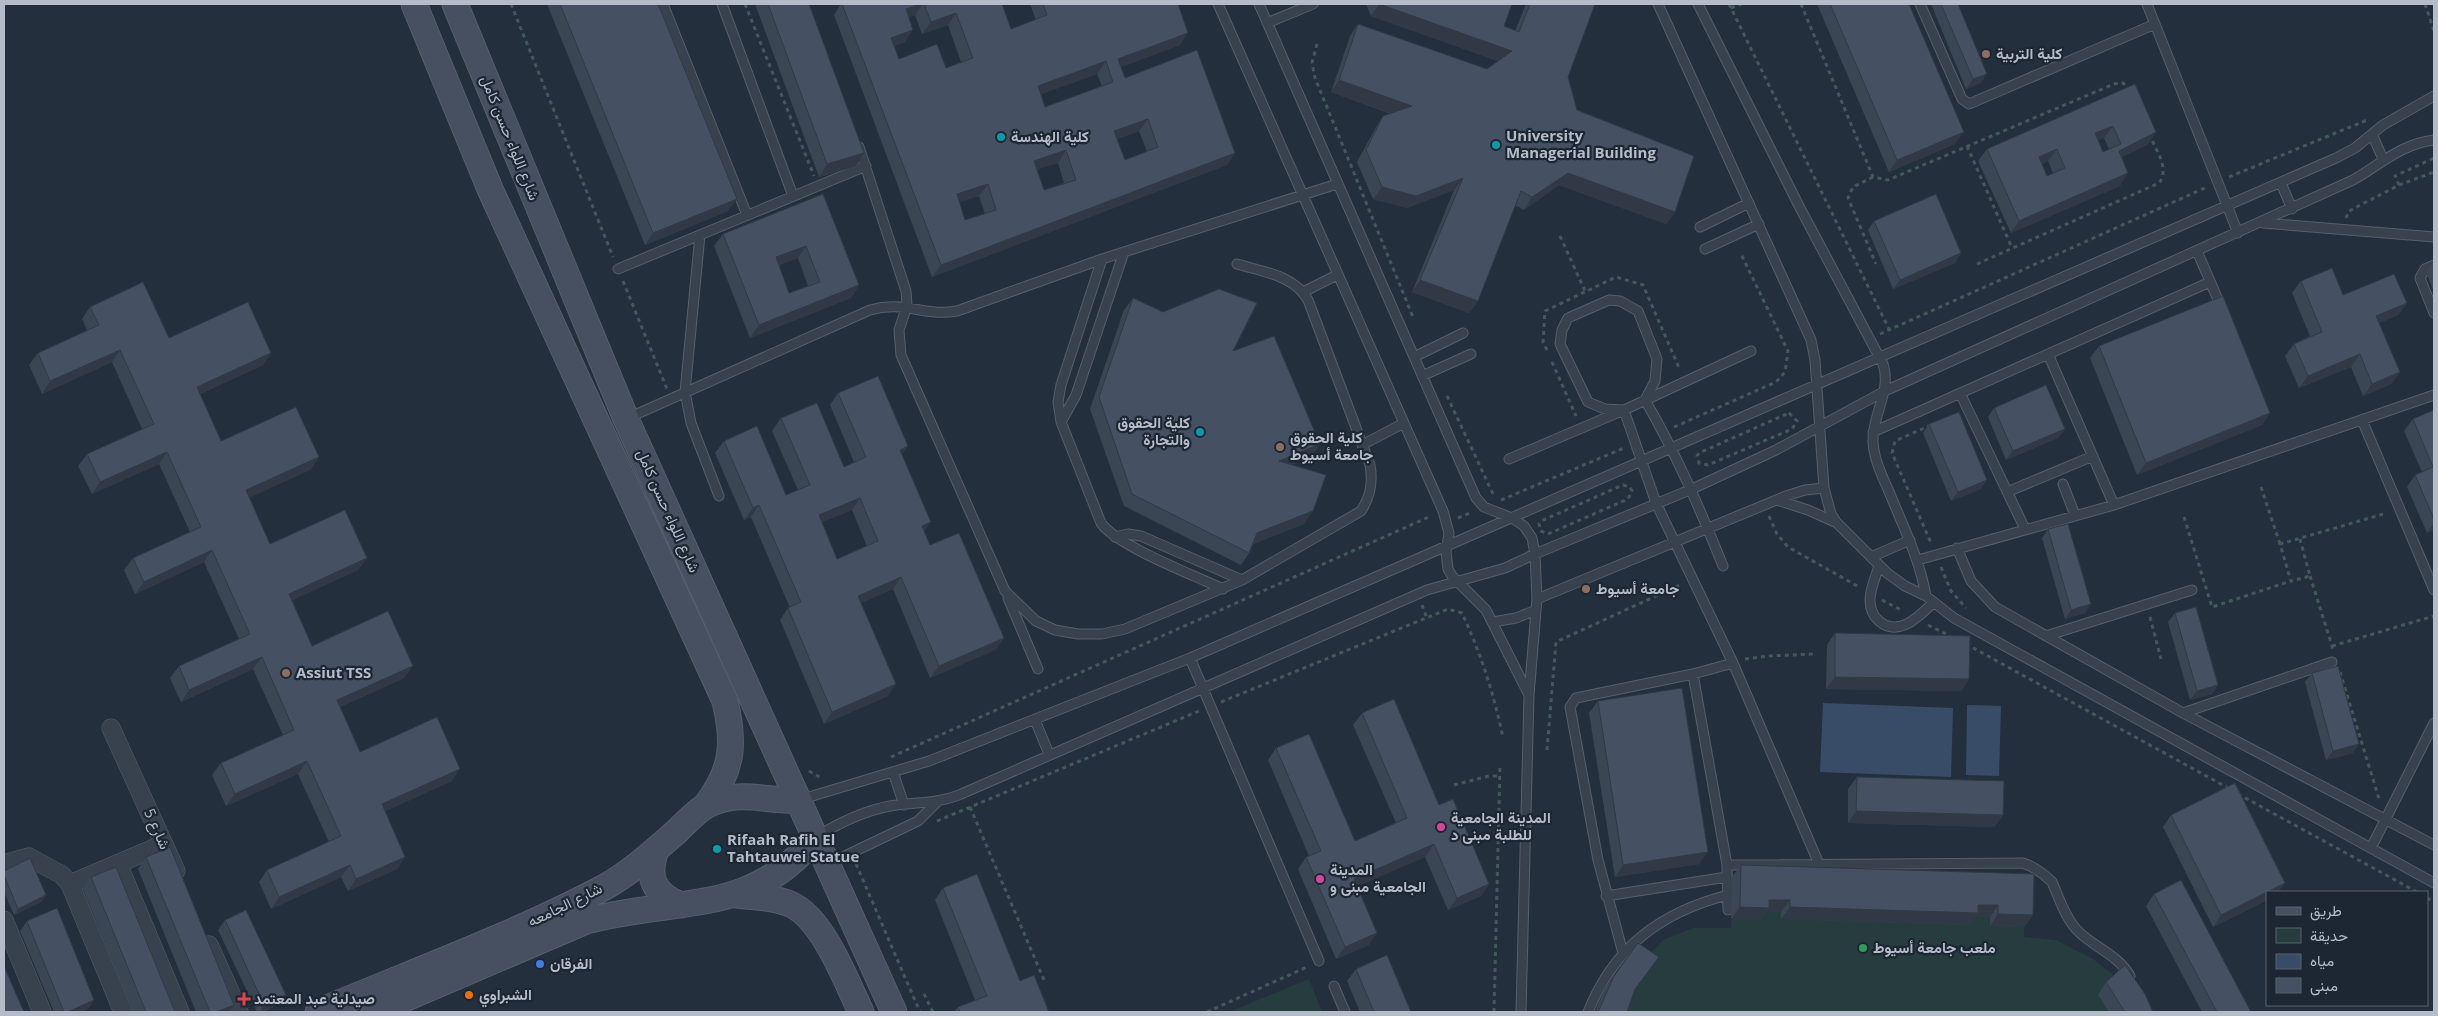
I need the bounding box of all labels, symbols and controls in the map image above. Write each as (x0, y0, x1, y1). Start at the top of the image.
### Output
place label: كلية التربية (1996, 43, 2062, 63)
marker: كلية التربية (1980, 48, 1992, 60)
street label: شارع اللواء حسن كامل (475, 72, 545, 204)
place label: University Managerial Building (1506, 125, 1656, 162)
place label: كلية الهندسة (1011, 126, 1089, 146)
marker: كلية الهندسة (995, 131, 1007, 143)
marker: University Managerial Building (1490, 139, 1502, 151)
place label: كلية الحقوق والتجارة (1118, 412, 1190, 449)
marker: كلية الحقوق والتجارة (1194, 426, 1206, 438)
place label: كلية الحقوق جامعة أسيوط (1290, 427, 1373, 464)
marker: كلية الحقوق جامعة أسيوط (1274, 441, 1286, 453)
street label: شارع اللواء حسن كامل (631, 446, 705, 576)
place label: جامعة أسيوط (1596, 578, 1679, 598)
marker: جامعة أسيوط (1580, 583, 1592, 595)
place label: Assiut TSS (296, 662, 371, 682)
marker: Assiut TSS (280, 667, 292, 679)
street label: شارع 5 (138, 805, 176, 853)
place label: المدينة الجامعية للطلبة مبنى د (1451, 807, 1551, 844)
marker: المدينة الجامعية للطلبة مبنى د (1435, 821, 1447, 833)
place label: Rifaah Rafih El Tahtauwei Statue (727, 829, 859, 866)
marker: Rifaah Rafih El Tahtauwei Statue (711, 843, 723, 855)
place label: المدينة الجامعية مبنى و (1330, 859, 1426, 896)
marker: المدينة الجامعية مبنى و (1314, 873, 1326, 885)
street label: شارع الجامعه (524, 877, 606, 933)
legend (2266, 891, 2428, 1006)
text: طريق (2310, 900, 2342, 921)
text: حديقة (2310, 925, 2348, 945)
place label: ملعب جامعة أسيوط (1873, 937, 1996, 957)
marker: ملعب جامعة أسيوط (1857, 942, 1869, 954)
text: مياه (2310, 950, 2334, 970)
place label: الفرقان (550, 953, 592, 973)
marker: الفرقان (534, 958, 546, 970)
text: مبنى (2310, 975, 2338, 996)
place label: الشبراوي (479, 984, 532, 1008)
place label: صيدلية عبد المعتمد (254, 988, 375, 1008)
marker: الشبراوي (463, 989, 475, 1001)
marker: صيدلية عبد المعتمد (238, 993, 250, 1005)

